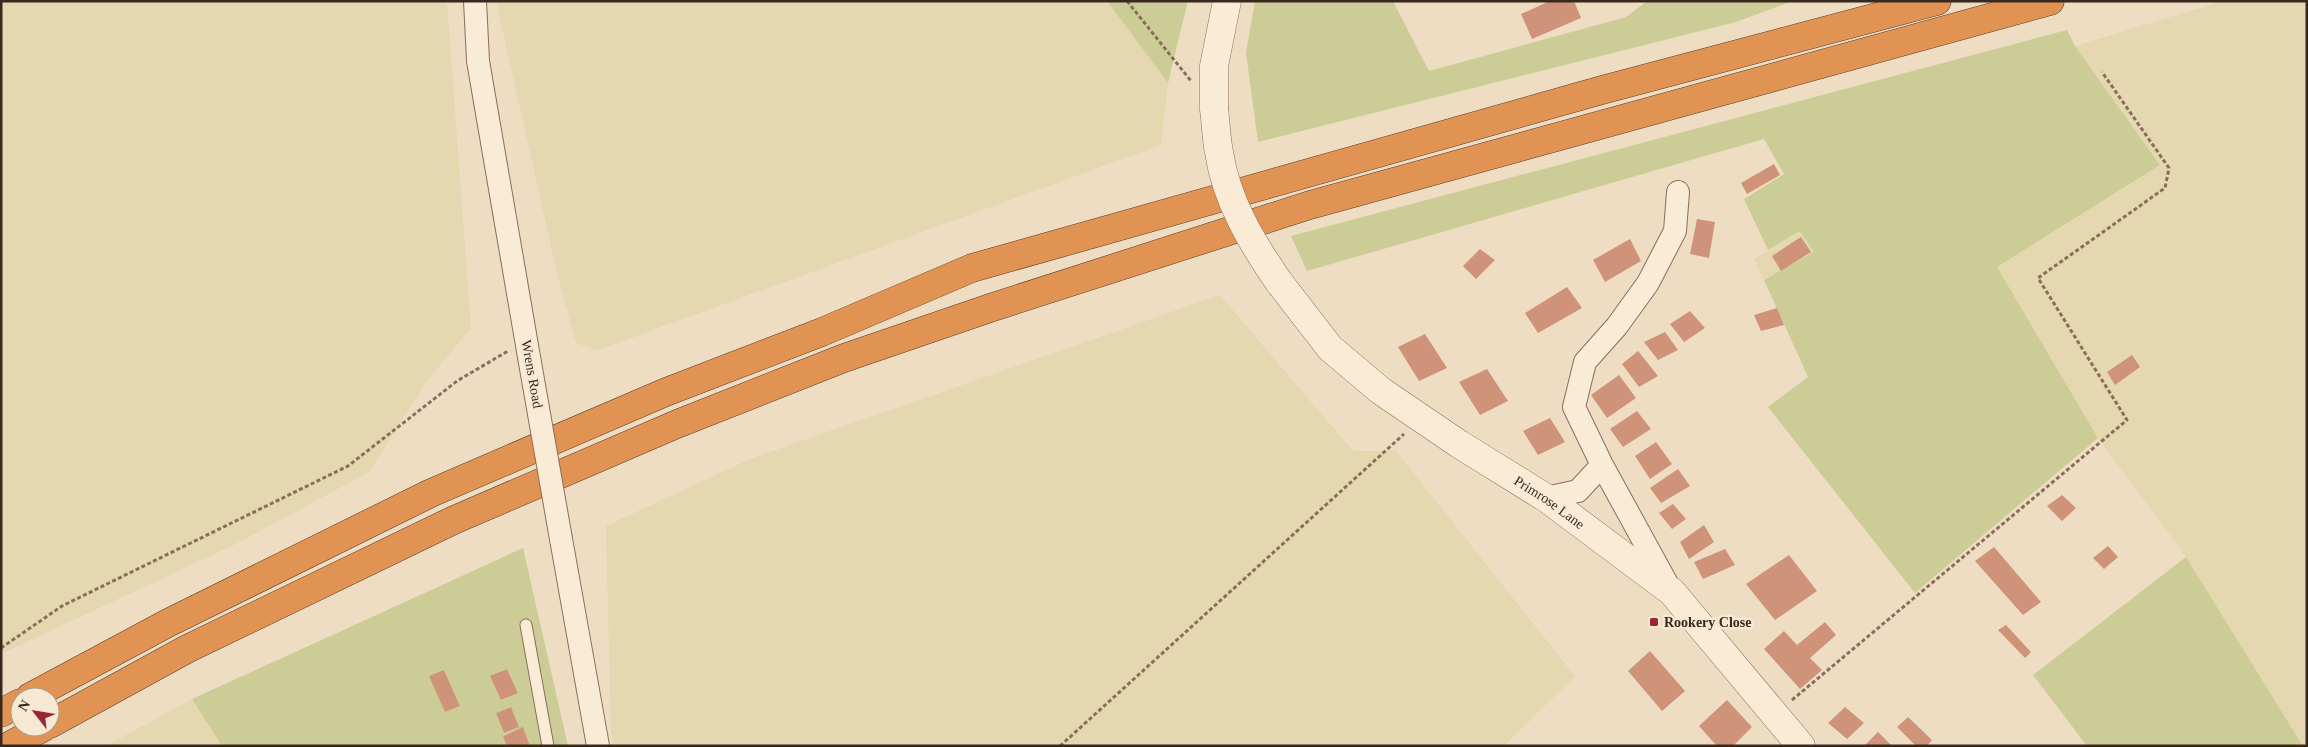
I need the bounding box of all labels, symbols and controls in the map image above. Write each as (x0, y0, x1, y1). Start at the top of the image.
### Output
street label: Wrens Road (519, 339, 545, 409)
street label: Primrose Lane (1512, 473, 1588, 532)
place label: Rookery Close (1664, 615, 1752, 630)
marker: Rookery Close (1648, 616, 1660, 628)
north arrow (10, 687, 60, 737)
text: N (15, 697, 33, 714)

